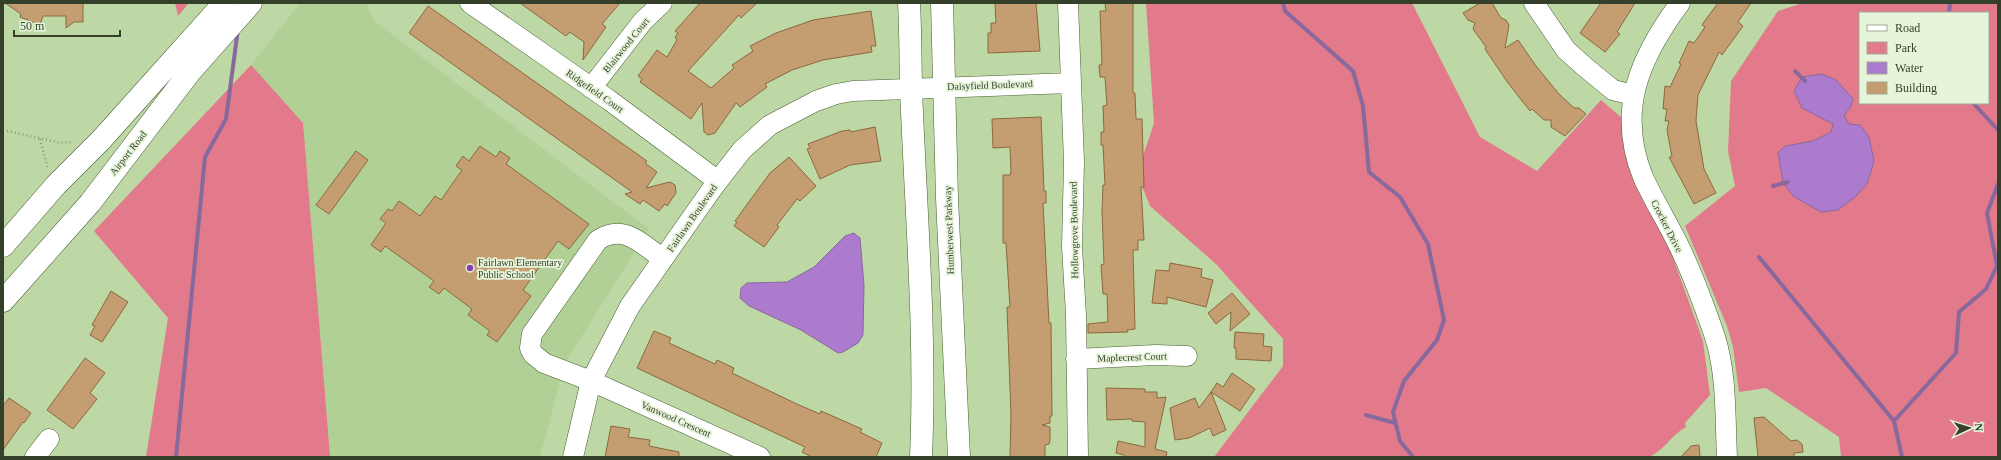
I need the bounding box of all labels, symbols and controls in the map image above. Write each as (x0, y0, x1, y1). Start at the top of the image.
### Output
scale bar (14, 12, 120, 38)
legend (1859, 12, 1989, 104)
street label: Blairwood Court (600, 15, 652, 75)
text: 50 m (20, 19, 45, 33)
text: Road (1895, 21, 1920, 35)
text: Park (1895, 41, 1917, 55)
text: Water (1895, 61, 1923, 75)
street label: Ridgefield Court (564, 67, 626, 115)
street label: Daisyfield Boulevard (947, 78, 1033, 92)
text: Building (1895, 81, 1937, 95)
street label: Airport Road (107, 129, 149, 177)
street label: Hollowgrove Boulevard (1068, 181, 1080, 279)
street label: Fairlawn Boulevard (665, 182, 719, 254)
street label: Humberwest Parkway (942, 186, 956, 274)
street label: Crocker Drive (1649, 198, 1685, 255)
place label: Fairlawn Elementary Public School (478, 257, 562, 280)
marker: Fairlawn Elementary Public School (465, 263, 475, 273)
street label: Maplecrest Court (1097, 350, 1167, 364)
street label: Vanwood Crescent (639, 399, 713, 439)
north arrow (1949, 408, 1989, 448)
text: N (1973, 423, 1985, 432)

